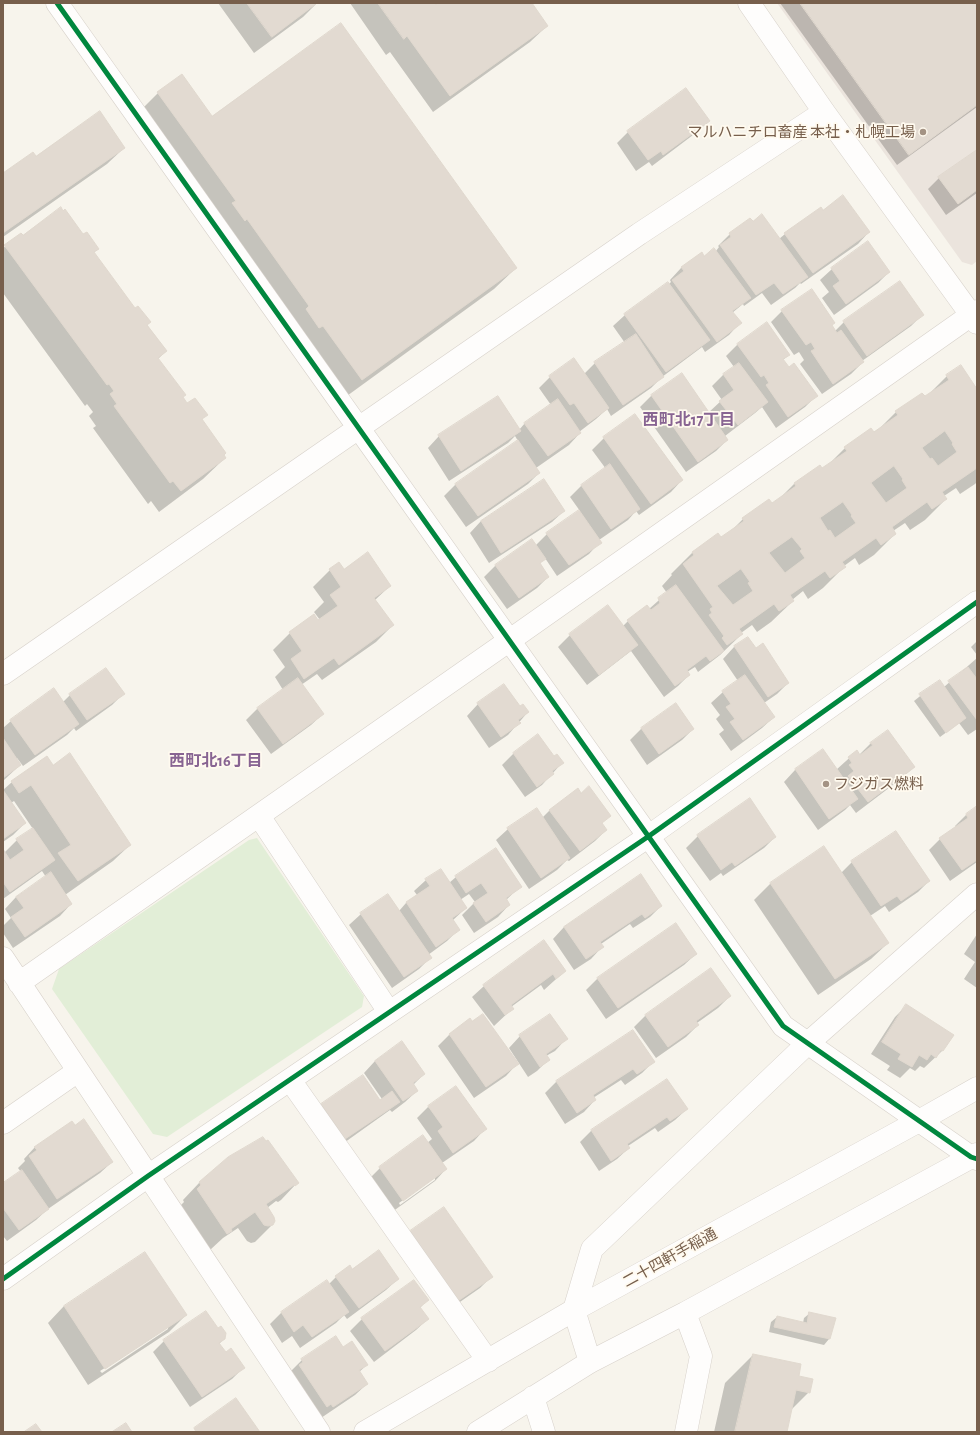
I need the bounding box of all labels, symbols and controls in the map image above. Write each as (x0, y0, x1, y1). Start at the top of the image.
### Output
place label: マルハニチロ畜産 本社・札幌工場 (688, 123, 915, 141)
marker: マルハニチロ畜産 本社・札幌工場 (918, 127, 928, 137)
district label: 西町北17丁目 (643, 410, 735, 430)
district label: 西町北16丁目 (169, 751, 263, 771)
place label: フジガス燃料 (834, 775, 924, 793)
marker: フジガス燃料 (821, 779, 831, 789)
street label: 二十四軒手稲通 (620, 1225, 720, 1291)

